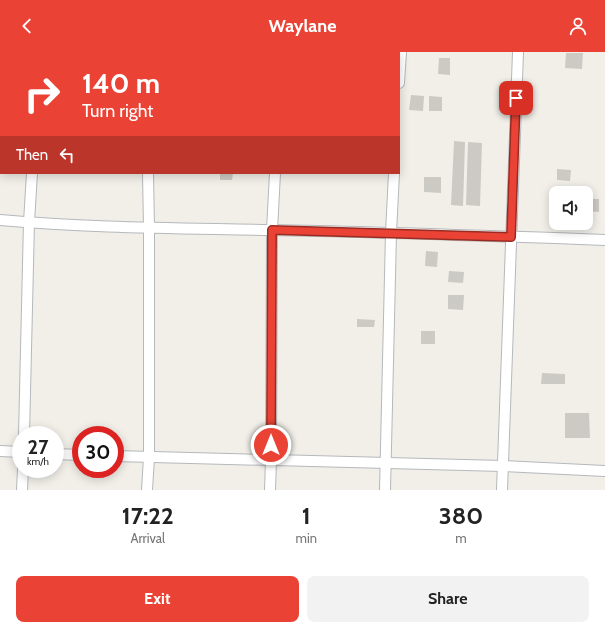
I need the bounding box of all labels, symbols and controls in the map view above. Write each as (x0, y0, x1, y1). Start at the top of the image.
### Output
icon: back (16, 15, 38, 37)
text: Waylane (269, 15, 336, 37)
icon: person (567, 15, 589, 37)
text: 140 m (82, 66, 160, 100)
icon: right (16, 68, 68, 120)
pin (499, 81, 533, 115)
icon: arrive (505, 87, 527, 109)
text: Turn right (82, 100, 153, 122)
icon: left (56, 144, 78, 166)
text: Then (16, 146, 48, 164)
map controls (549, 186, 593, 230)
button: sound (549, 186, 593, 230)
position arrow (250, 424, 292, 466)
speed limit sign: 30 (72, 426, 124, 478)
text: 27 (28, 435, 48, 459)
text: km/h (27, 455, 49, 468)
text: 17:22 (122, 501, 174, 530)
text: 1 (302, 501, 311, 530)
text: 380 (439, 501, 483, 530)
text: Arrival (130, 530, 165, 546)
text: min (295, 530, 317, 546)
text: m (455, 530, 467, 546)
button: Exit (16, 576, 299, 622)
button: Share (307, 576, 589, 622)

